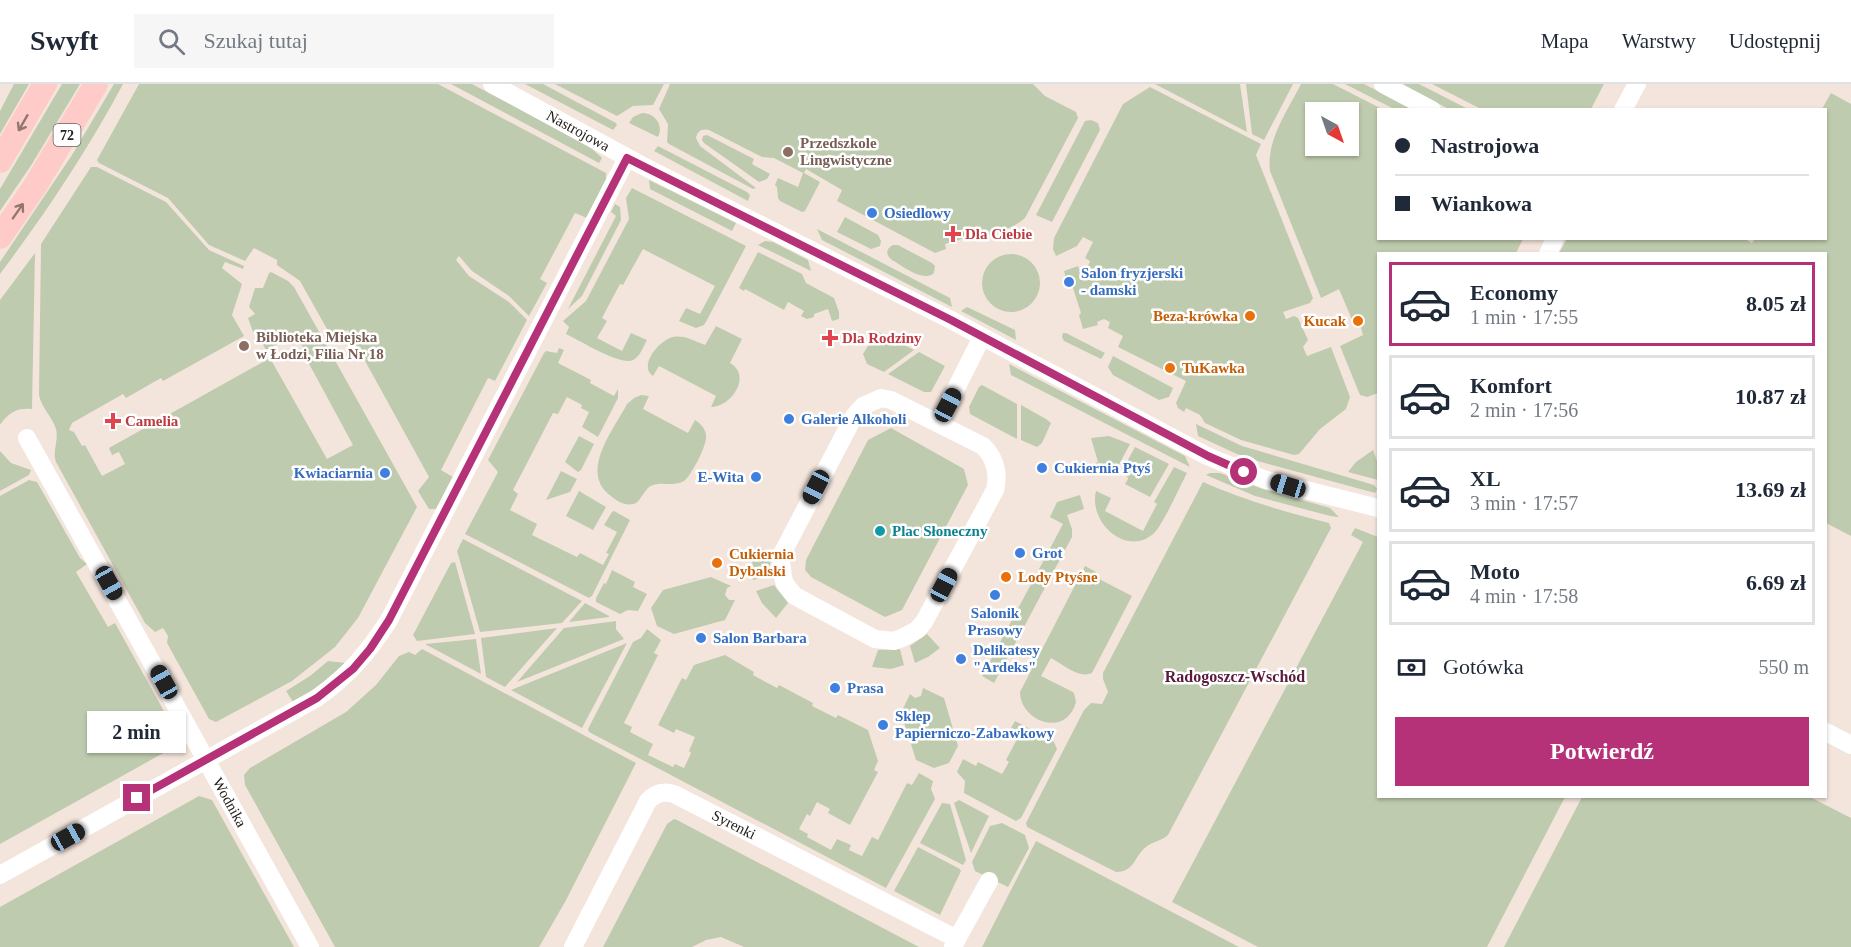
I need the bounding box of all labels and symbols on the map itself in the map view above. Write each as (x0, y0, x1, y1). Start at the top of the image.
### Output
north arrow (1305, 102, 1359, 156)
street label: Nastrojowa (544, 107, 613, 154)
one-way arrow (17, 114, 29, 131)
road number: 72 (54, 124, 80, 146)
place label: Przedszkole Lingwistyczne (800, 135, 892, 168)
marker: Przedszkole Lingwistyczne (781, 145, 795, 159)
one-way arrow (12, 204, 24, 220)
place label: Osiedlowy (884, 205, 951, 221)
marker: Osiedlowy (865, 206, 879, 220)
place label: Dla Ciebie (965, 226, 1032, 242)
marker: Dla Ciebie (946, 227, 960, 241)
place label: Salon fryzjerski - damski (1081, 265, 1183, 298)
marker: Salon fryzjerski - damski (1062, 275, 1076, 289)
place label: Beza-krówka (1153, 308, 1238, 324)
marker: Beza-krówka (1243, 309, 1257, 323)
place label: Kucak (1303, 313, 1347, 329)
marker: Kucak (1351, 314, 1365, 328)
place label: Biblioteka Miejska w Łodzi, Filia Nr 18 (256, 329, 384, 362)
place label: Dla Rodziny (842, 330, 922, 346)
marker: Dla Rodziny (823, 331, 837, 345)
marker: Biblioteka Miejska w Łodzi, Filia Nr 18 (237, 339, 251, 353)
place label: TuKawka (1182, 360, 1245, 376)
marker: TuKawka (1163, 361, 1177, 375)
car (932, 385, 964, 425)
place label: Galerie Alkoholi (801, 411, 906, 427)
marker: Galerie Alkoholi (782, 412, 796, 426)
place label: Camelia (125, 413, 179, 429)
marker: Camelia (106, 414, 120, 428)
route start (1230, 458, 1257, 485)
place label: Cukiernia Ptyś (1054, 460, 1150, 476)
marker: Cukiernia Ptyś (1035, 461, 1049, 475)
place label: Kwiaciarnia (294, 465, 373, 481)
marker: Kwiaciarnia (378, 466, 392, 480)
car (800, 467, 832, 507)
place label: E-Wita (698, 469, 744, 485)
marker: E-Wita (749, 470, 763, 484)
car (1268, 472, 1308, 500)
place label: Plac Słoneczny (892, 523, 988, 539)
marker: Plac Słoneczny (873, 524, 887, 538)
place label: Grot (1032, 545, 1063, 561)
place label: Cukiernia Dybalski (729, 546, 795, 579)
marker: Grot (1013, 546, 1027, 560)
marker: Cukiernia Dybalski (710, 556, 724, 570)
car (92, 563, 126, 603)
car (928, 565, 960, 605)
place label: Lody Ptyśne (1018, 569, 1098, 585)
marker: Lody Ptyśne (999, 570, 1013, 584)
marker: Salonik Prasowy (988, 588, 1002, 602)
place label: Salonik Prasowy (968, 605, 1023, 638)
place label: Salon Barbara (713, 630, 807, 646)
marker: Salon Barbara (694, 631, 708, 645)
place label: Delikatesy "Ardeks" (973, 642, 1040, 675)
marker: Delikatesy "Ardeks" (954, 652, 968, 666)
car (147, 662, 181, 702)
district label: Radogoszcz-Wschód (1165, 668, 1305, 686)
place label: Prasa (847, 680, 884, 696)
marker: Prasa (828, 681, 842, 695)
place label: Sklep Papierniczo-Zabawkowy (895, 708, 1055, 741)
callout: 2 min (88, 711, 186, 753)
marker: Sklep Papierniczo-Zabawkowy (876, 718, 890, 732)
street label: Wodnika (210, 775, 250, 830)
route end (123, 784, 150, 811)
street label: Syrenki (709, 807, 758, 842)
car (48, 820, 88, 854)

